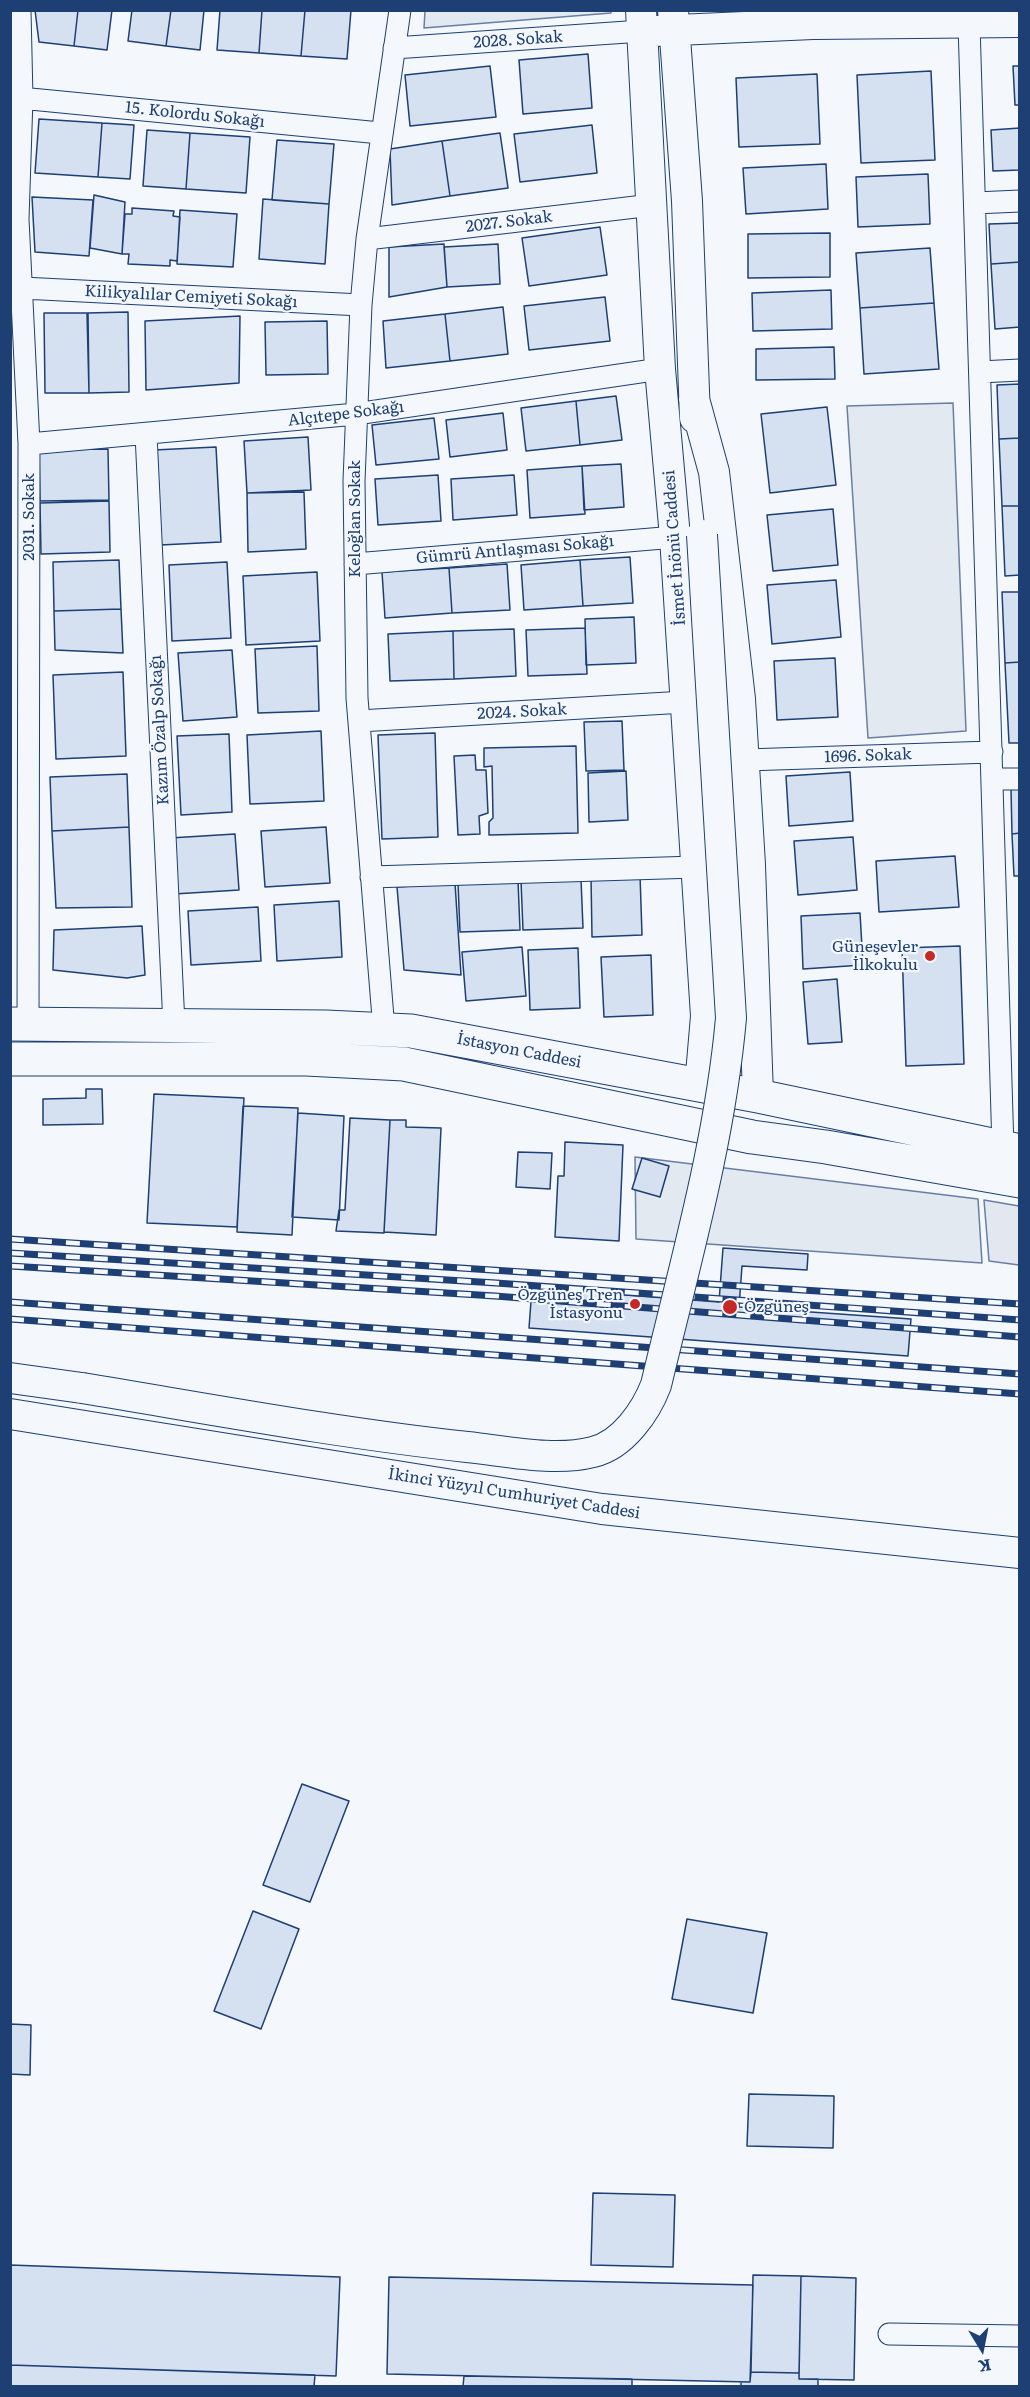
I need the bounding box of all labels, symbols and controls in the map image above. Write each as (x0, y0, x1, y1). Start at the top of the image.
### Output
street label: 2028. Sokak (473, 27, 563, 53)
street label: 15. Kolordu Sokağı (124, 98, 266, 132)
street label: 2027. Sokak (465, 207, 553, 237)
street label: Kilikyalılar Cemiyeti Sokağı (84, 282, 298, 312)
street label: Alçıtepe Sokağı (287, 397, 405, 431)
street label: Keloğlan Sokak (345, 460, 365, 578)
street label: İsmet İnönü Caddesi (660, 469, 690, 627)
street label: 2031. Sokak (19, 473, 39, 561)
street label: Gümrü Antlaşması Sokağı (415, 532, 615, 568)
street label: Kazım Özalp Sokağı (146, 654, 174, 806)
street label: 2024. Sokak (477, 700, 567, 724)
street label: 1696. Sokak (824, 745, 912, 767)
place label: Güneşevler İlkokulu (832, 937, 918, 975)
marker: Güneşevler İlkokulu (923, 949, 937, 963)
street label: İstasyon Caddesi (455, 1029, 583, 1073)
place label: Özgüneş Tren İstasyonu (517, 1285, 623, 1323)
marker: Özgüneş Tren İstasyonu (628, 1297, 642, 1311)
place label: Özgüneş (744, 1297, 809, 1317)
marker: Özgüneş (721, 1298, 739, 1316)
street label: İkinci Yüzyıl Cumhuriyet Caddesi (386, 1465, 642, 1523)
north arrow (952, 2319, 1012, 2379)
text: K (977, 2354, 993, 2380)

